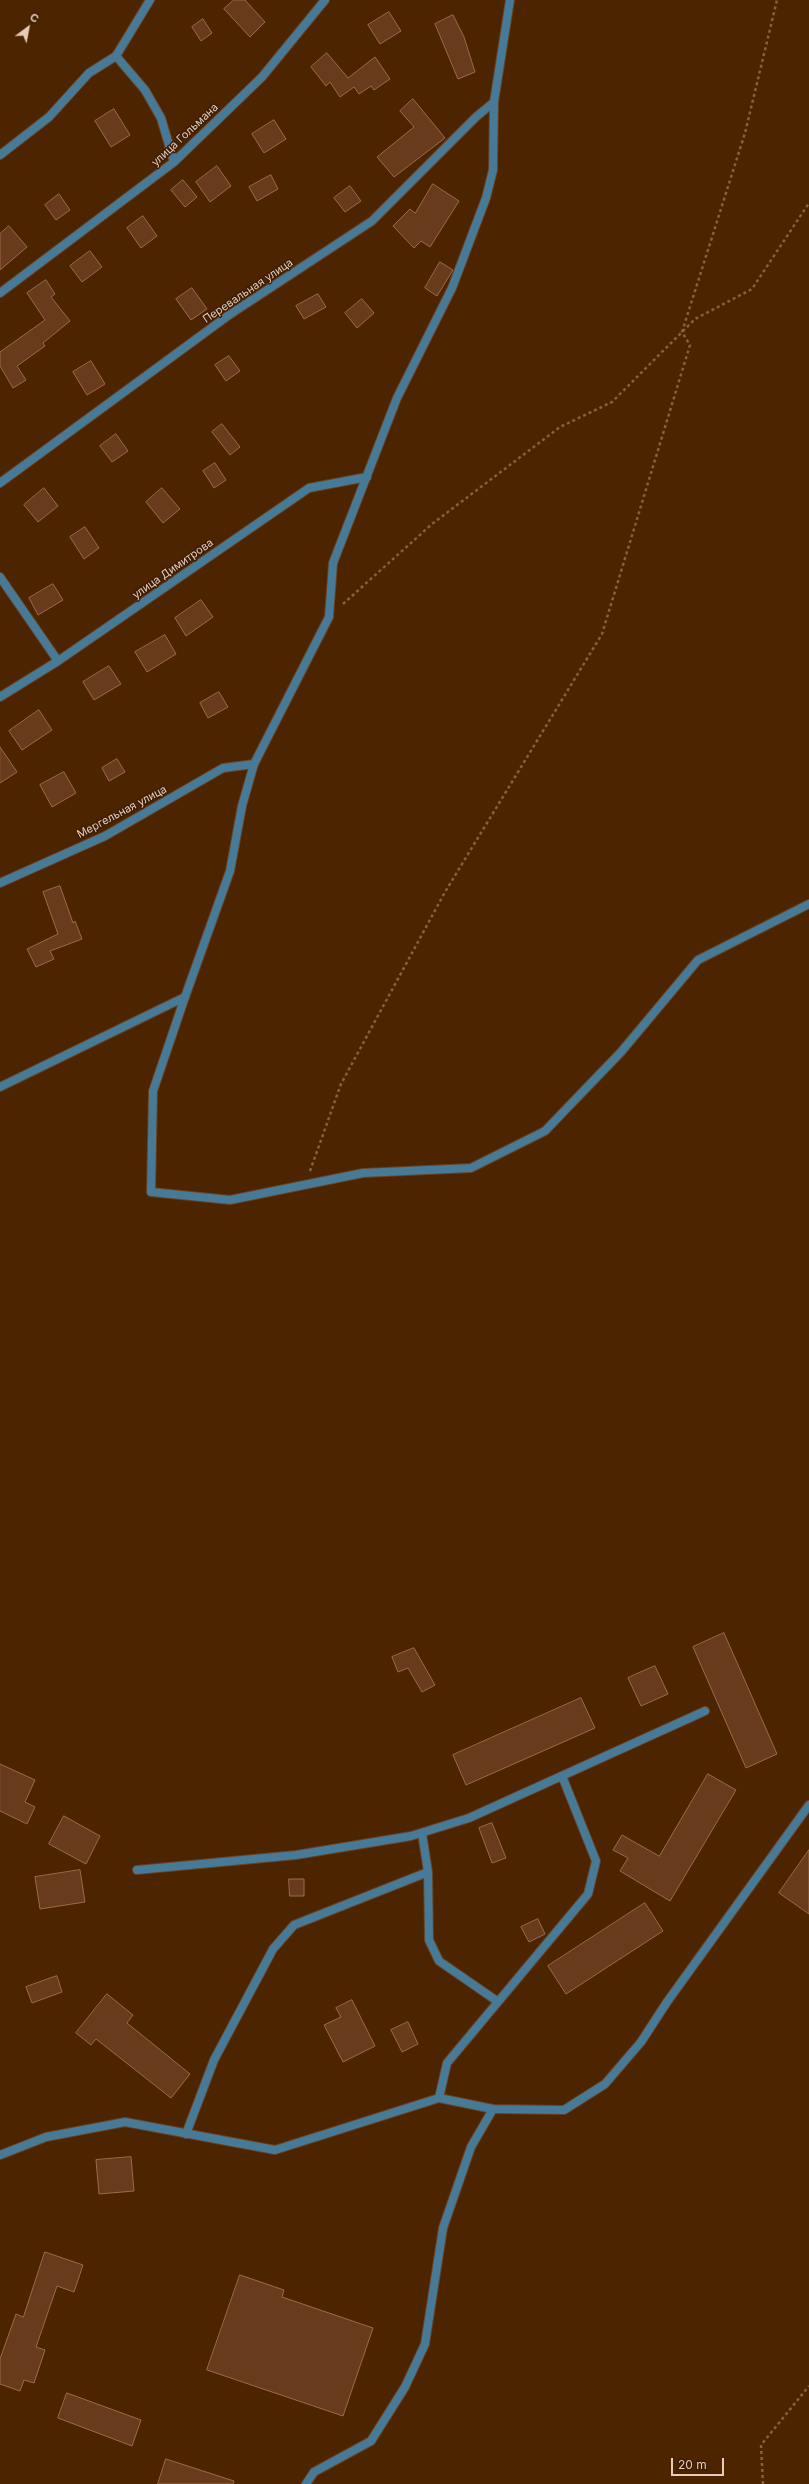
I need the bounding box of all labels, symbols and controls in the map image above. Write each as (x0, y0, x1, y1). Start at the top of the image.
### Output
north arrow (8, 8, 48, 48)
text: С (27, 10, 42, 26)
street label: улица Гольмана (149, 101, 221, 169)
street label: Перевальная улица (200, 256, 296, 326)
street label: улица Димитрова (130, 536, 216, 602)
street label: Мергельная улица (75, 783, 169, 841)
scale bar (673, 2450, 726, 2476)
text: 20 m (678, 2457, 707, 2472)

